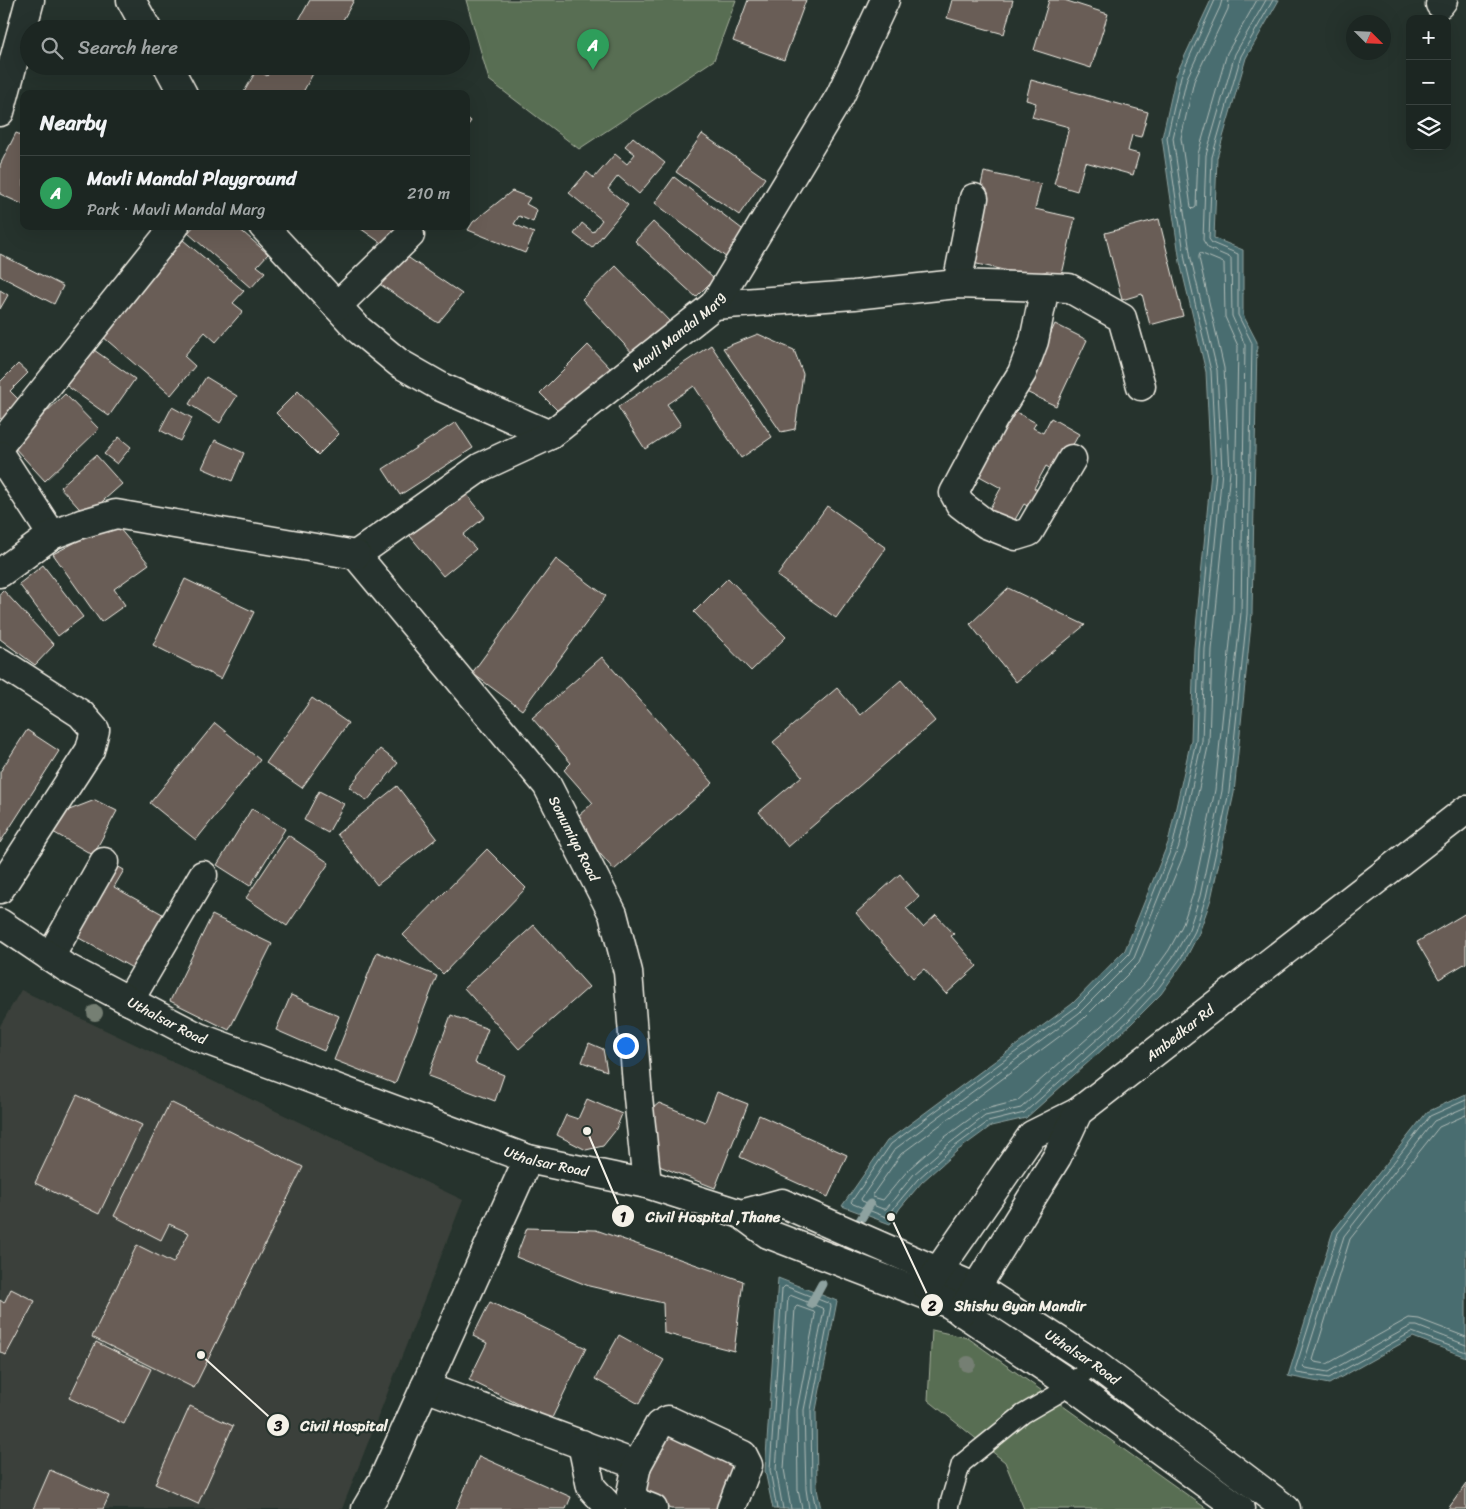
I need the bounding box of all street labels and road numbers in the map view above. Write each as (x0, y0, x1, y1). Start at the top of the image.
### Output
street label: Mavli Mandal Marg (626, 287, 732, 378)
street label: Sonumiya Road (542, 791, 608, 887)
street label: Uthalsar Road (123, 990, 212, 1052)
street label: Ambedkar Rd (1139, 997, 1221, 1068)
street label: Uthalsar Road (500, 1139, 592, 1184)
street label: Uthalsar Road (1040, 1322, 1127, 1392)

